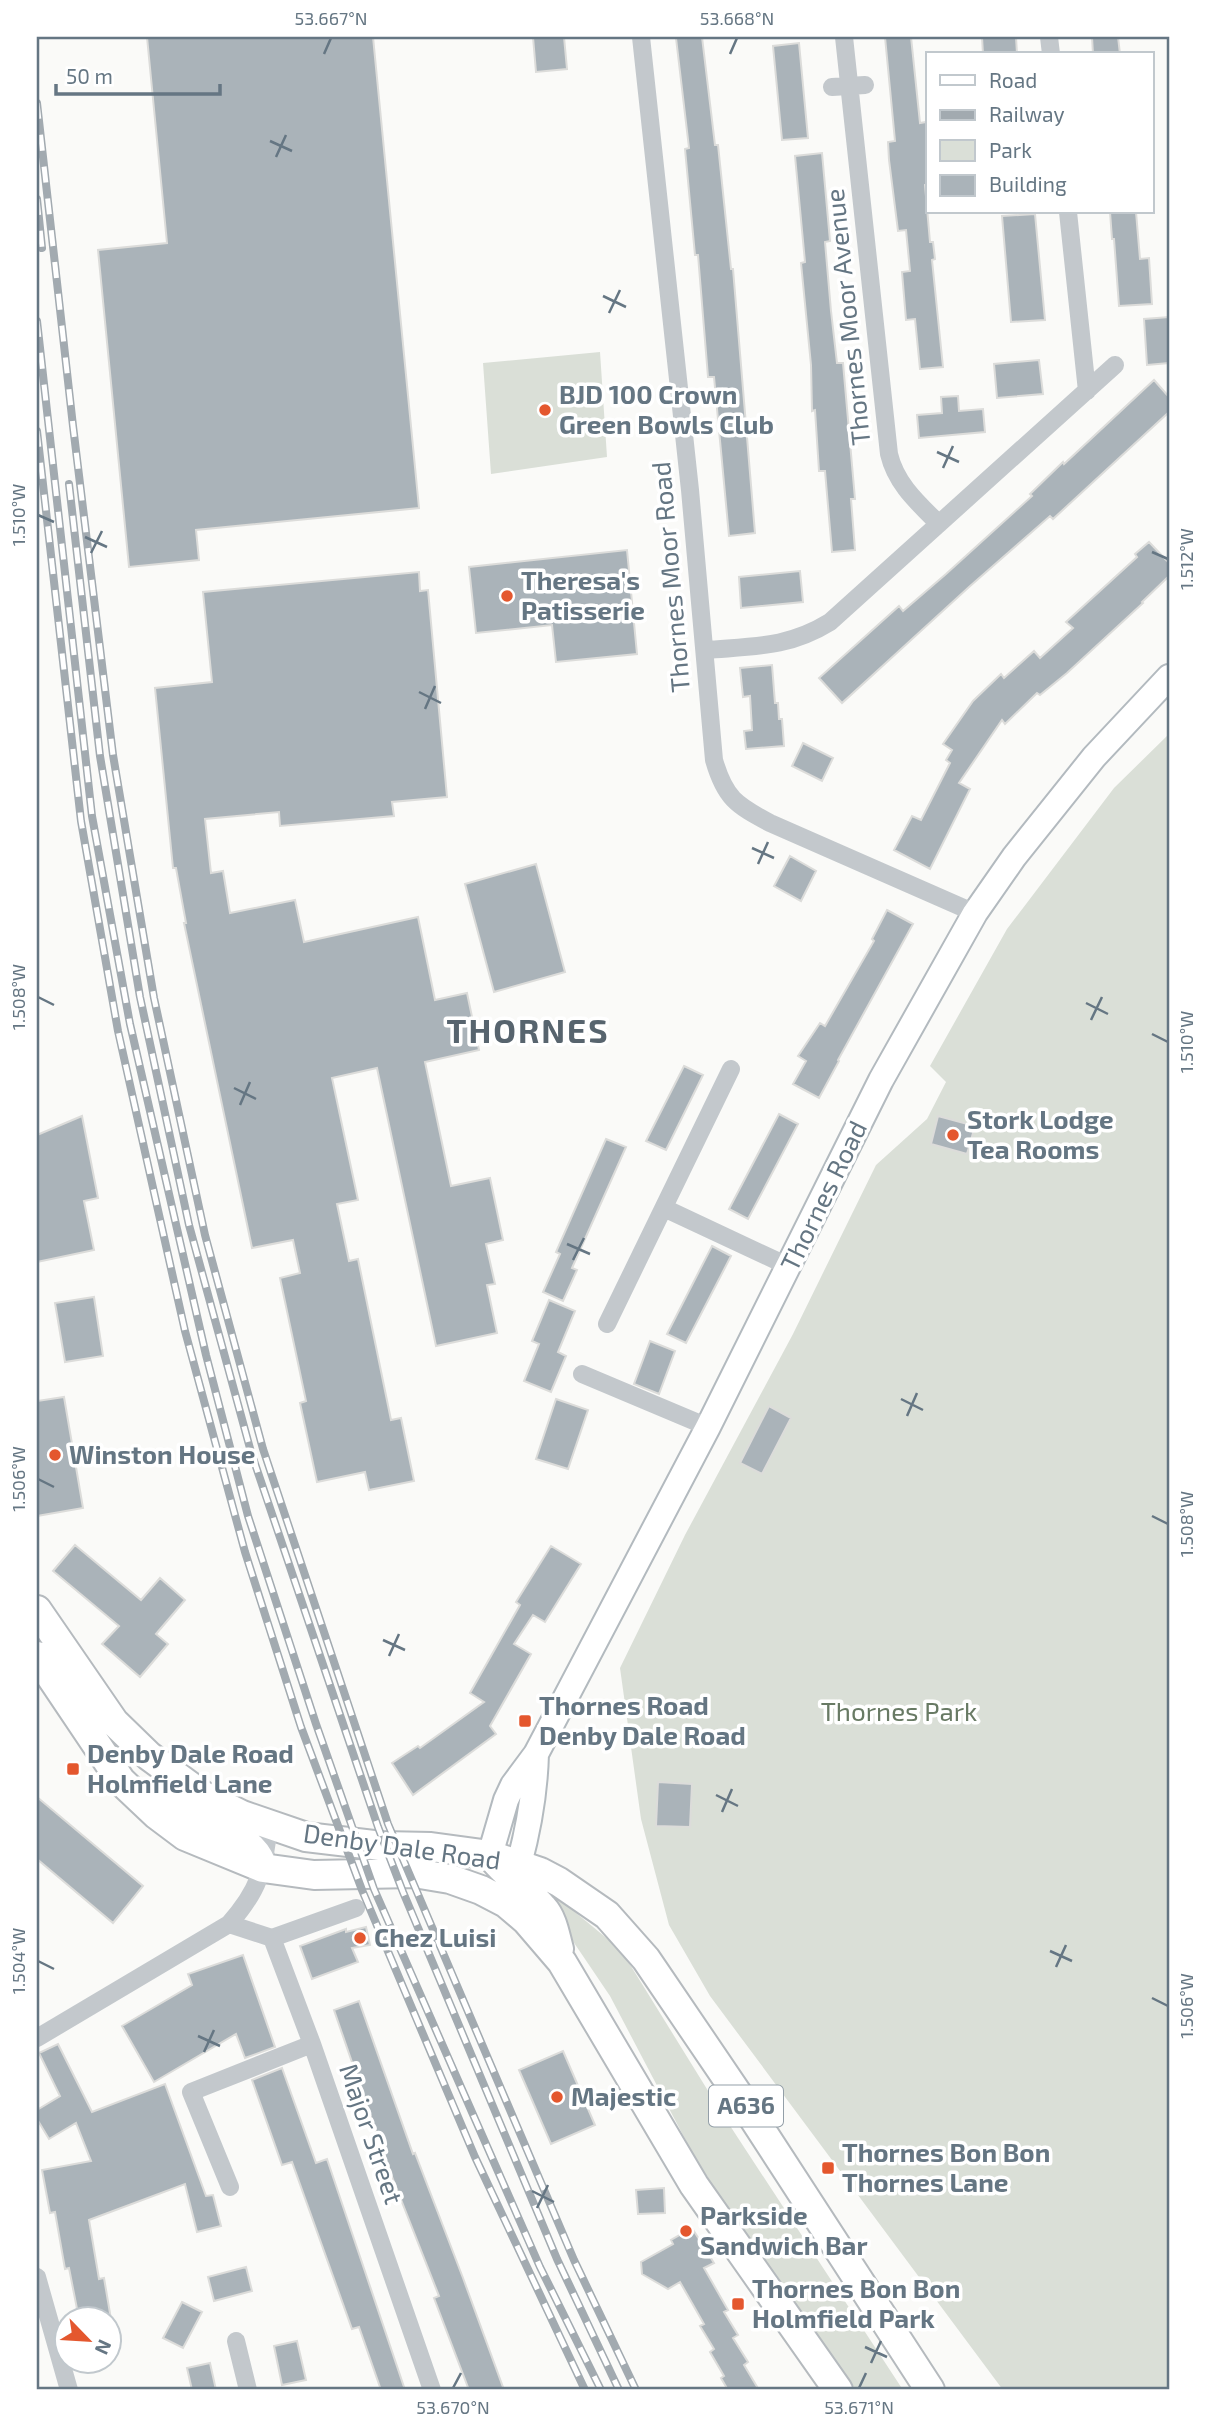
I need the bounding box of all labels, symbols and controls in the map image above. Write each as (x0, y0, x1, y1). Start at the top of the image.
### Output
text: 53.667°N (295, 7, 367, 29)
text: 53.668°N (700, 7, 774, 29)
scale bar (56, 52, 220, 96)
legend (926, 52, 1154, 214)
text: 50 m (66, 63, 113, 88)
text: Road (989, 67, 1037, 92)
text: Railway (989, 101, 1065, 126)
text: Park (989, 137, 1032, 162)
text: Building (989, 171, 1067, 196)
street label: Thornes Moor Avenue (818, 187, 875, 447)
place label: BJD 100 Crown Green Bowls Club (559, 378, 774, 439)
marker: BJD 100 Crown Green Bowls Club (537, 402, 553, 418)
street label: Thornes Moor Road (644, 461, 695, 694)
text: 1.510°W (7, 484, 29, 546)
text: 1.512°W (1175, 528, 1197, 590)
place label: Theresa's Patisserie (521, 564, 645, 625)
marker: Theresa's Patisserie (499, 588, 515, 604)
text: 1.508°W (7, 964, 29, 1030)
district label: THORNES (447, 1010, 609, 1050)
text: 1.510°W (1175, 1011, 1197, 1073)
place label: Stork Lodge Tea Rooms (967, 1103, 1114, 1164)
street label: Thornes Road (773, 1115, 872, 1276)
marker: Stork Lodge Tea Rooms (945, 1127, 961, 1143)
place label: Winston House (69, 1438, 255, 1469)
text: 1.506°W (7, 1446, 29, 1512)
marker: Winston House (47, 1447, 63, 1463)
text: 1.508°W (1175, 1491, 1197, 1557)
place label: Thornes Road Denby Dale Road (539, 1689, 746, 1751)
park label: Thornes Park (821, 1695, 977, 1726)
marker: Thornes Road Denby Dale Road (517, 1713, 533, 1729)
place label: Denby Dale Road Holmfield Lane (87, 1737, 294, 1798)
marker: Denby Dale Road Holmfield Lane (65, 1761, 81, 1777)
street label: Denby Dale Road (302, 1816, 503, 1875)
place label: Chez Luisi (374, 1921, 496, 1952)
text: 1.504°W (7, 1928, 29, 1994)
marker: Chez Luisi (352, 1930, 368, 1946)
text: 1.506°W (1175, 1973, 1197, 2039)
street label: Major Street (334, 2059, 411, 2208)
place label: Majestic (571, 2080, 676, 2111)
road number: A636 (709, 2085, 783, 2126)
marker: Majestic (549, 2089, 565, 2105)
place label: Thornes Bon Bon Thornes Lane (842, 2136, 1050, 2197)
marker: Thornes Bon Bon Thornes Lane (820, 2160, 836, 2176)
place label: Parkside Sandwich Bar (700, 2199, 868, 2260)
marker: Parkside Sandwich Bar (678, 2223, 694, 2239)
place label: Thornes Bon Bon Holmfield Park (752, 2272, 960, 2333)
marker: Thornes Bon Bon Holmfield Park (730, 2296, 746, 2312)
north arrow (52, 2304, 122, 2374)
text: N (91, 2336, 117, 2358)
text: 53.670°N (416, 2396, 490, 2418)
text: 53.671°N (824, 2396, 894, 2418)

